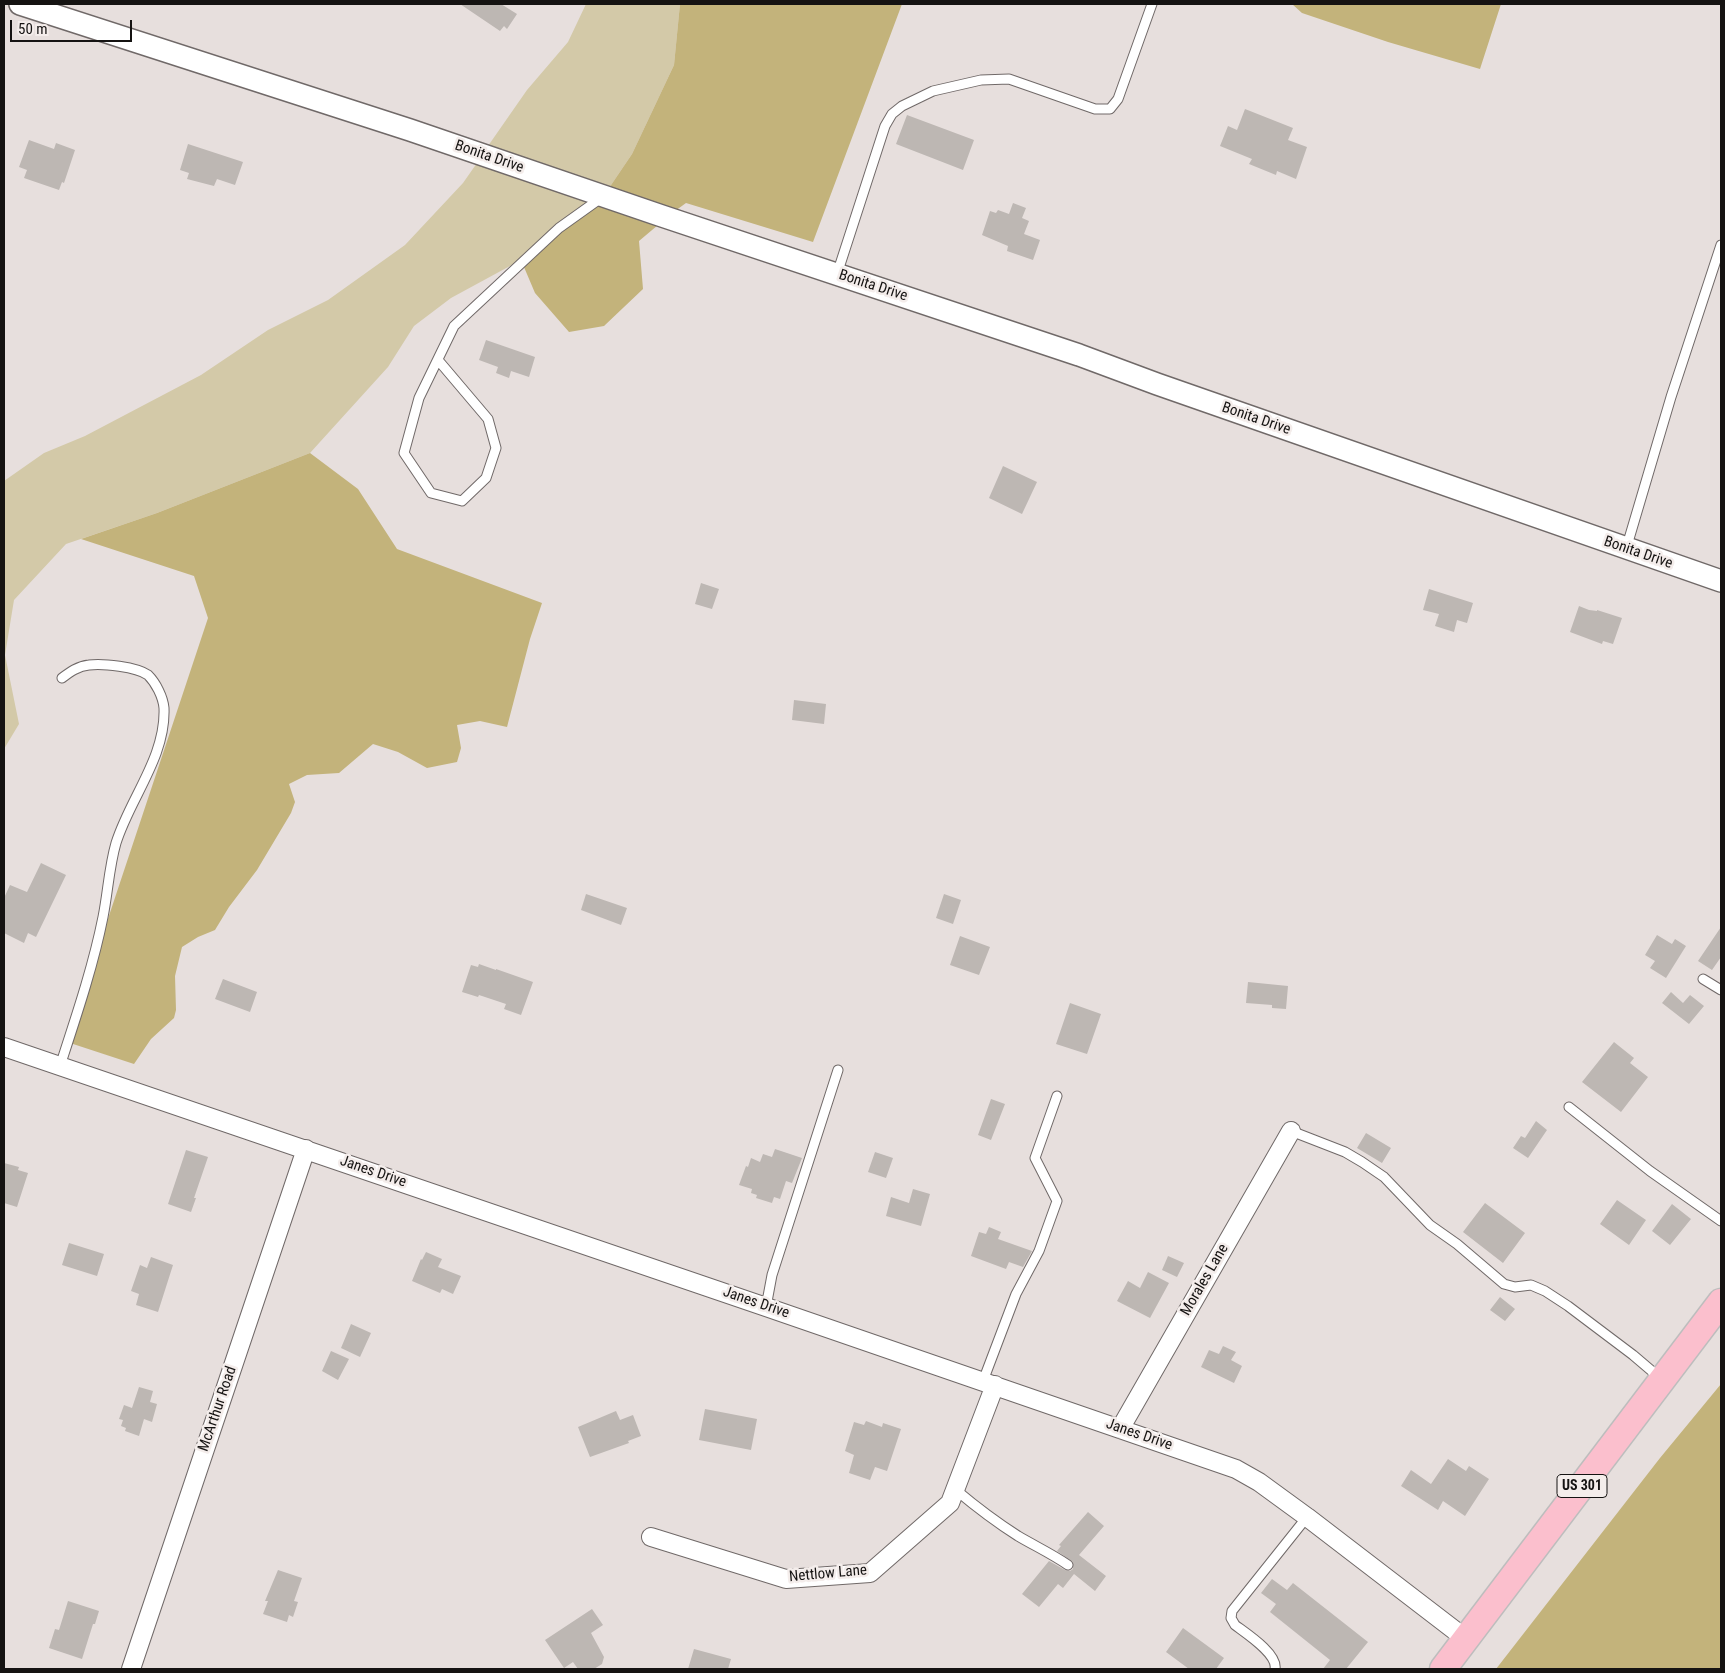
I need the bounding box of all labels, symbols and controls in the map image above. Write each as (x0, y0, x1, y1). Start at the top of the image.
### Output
scale bar (12, 10, 135, 42)
text: 50 m (18, 20, 48, 38)
street label: Bonita Drive (452, 137, 526, 177)
street label: Bonita Drive (836, 266, 910, 306)
street label: Bonita Drive (1219, 399, 1293, 439)
street label: Bonita Drive (1601, 533, 1675, 573)
street label: Janes Drive (337, 1152, 409, 1192)
street label: Morales Lane (1177, 1241, 1233, 1319)
street label: Janes Drive (720, 1283, 792, 1323)
street label: McArthur Road (195, 1364, 241, 1454)
street label: Janes Drive (1103, 1415, 1175, 1455)
road number: US 301 (1557, 1474, 1607, 1498)
street label: Nettlow Lane (788, 1562, 868, 1586)

